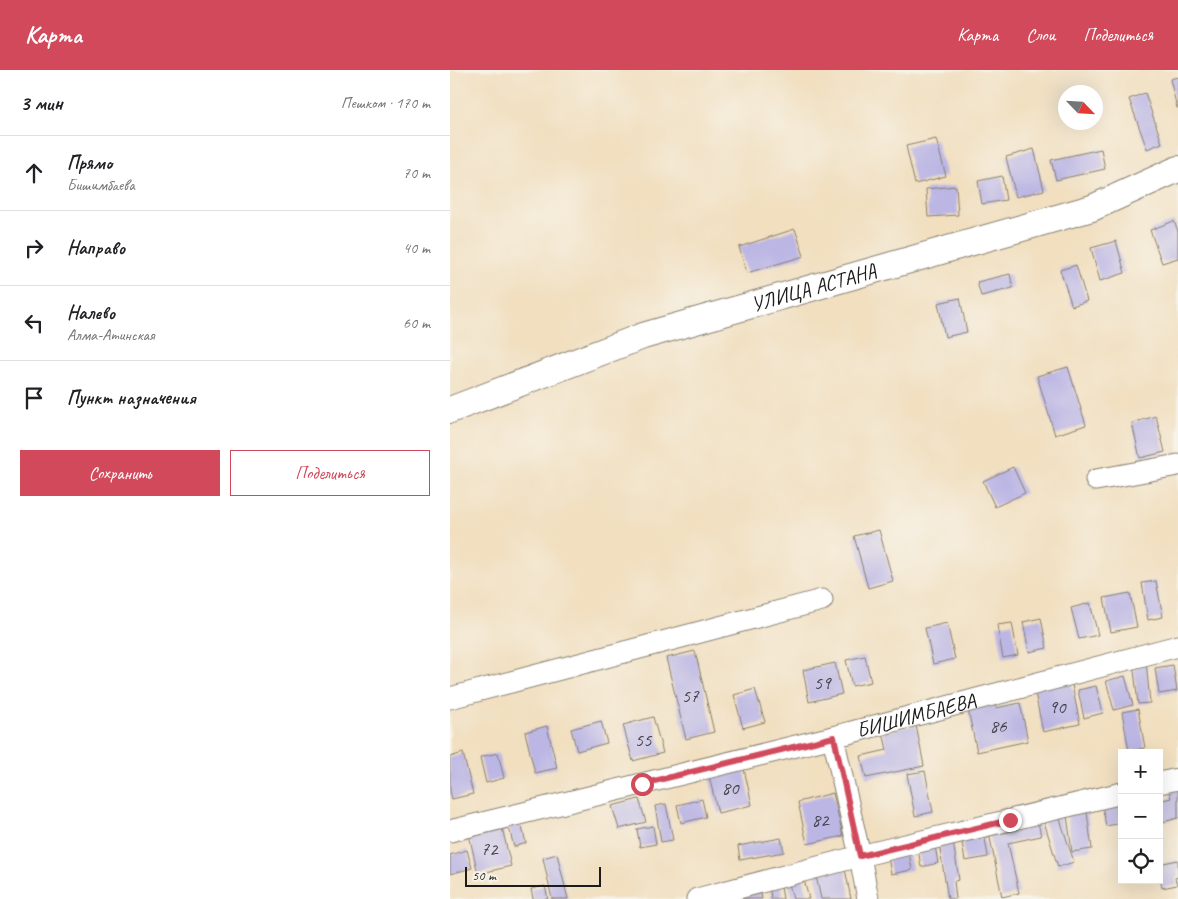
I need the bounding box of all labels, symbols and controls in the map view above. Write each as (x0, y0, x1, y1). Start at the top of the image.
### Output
text: Карта (25, 20, 82, 50)
text: Карта (957, 24, 998, 46)
text: Слои (1026, 24, 1055, 46)
text: Поделиться (1083, 24, 1153, 46)
north arrow (1058, 85, 1103, 130)
text: 3 мин (20, 90, 63, 116)
text: Пешком · 170 m (341, 93, 430, 113)
text: Прямо (67, 151, 112, 175)
icon: ahead (20, 159, 48, 187)
text: 70 m (403, 163, 430, 183)
text: Бишимбаева (67, 175, 135, 195)
icon: right (20, 234, 48, 262)
text: Направо (67, 236, 125, 260)
text: 40 m (403, 238, 430, 258)
street label: УЛИЦА АСТАНА (748, 257, 880, 318)
text: Налево (67, 301, 115, 325)
icon: left (20, 309, 48, 337)
text: 60 m (403, 313, 430, 333)
text: Алма-Атинская (67, 325, 155, 345)
icon: arrive (20, 384, 48, 412)
text: Пункт назначения (67, 386, 196, 410)
button: Сохранить (20, 450, 220, 496)
button: Поделиться (230, 450, 430, 496)
house number: 59 (813, 671, 832, 695)
house number: 57 (681, 684, 700, 708)
street label: БИШИМБАЕВА (853, 687, 979, 743)
house number: 90 (1048, 695, 1067, 719)
house number: 86 (989, 714, 1008, 738)
house number: 55 (634, 728, 653, 752)
map controls (1118, 749, 1163, 884)
button: + (1118, 749, 1163, 794)
route start (631, 773, 654, 796)
house number: 80 (721, 776, 740, 800)
button: − (1118, 794, 1163, 839)
house number: 82 (811, 808, 830, 832)
route end (999, 809, 1022, 832)
house number: 72 (480, 837, 499, 861)
button: locate (1118, 839, 1163, 884)
scale bar (465, 864, 601, 887)
text: 50 m (472, 867, 496, 884)

